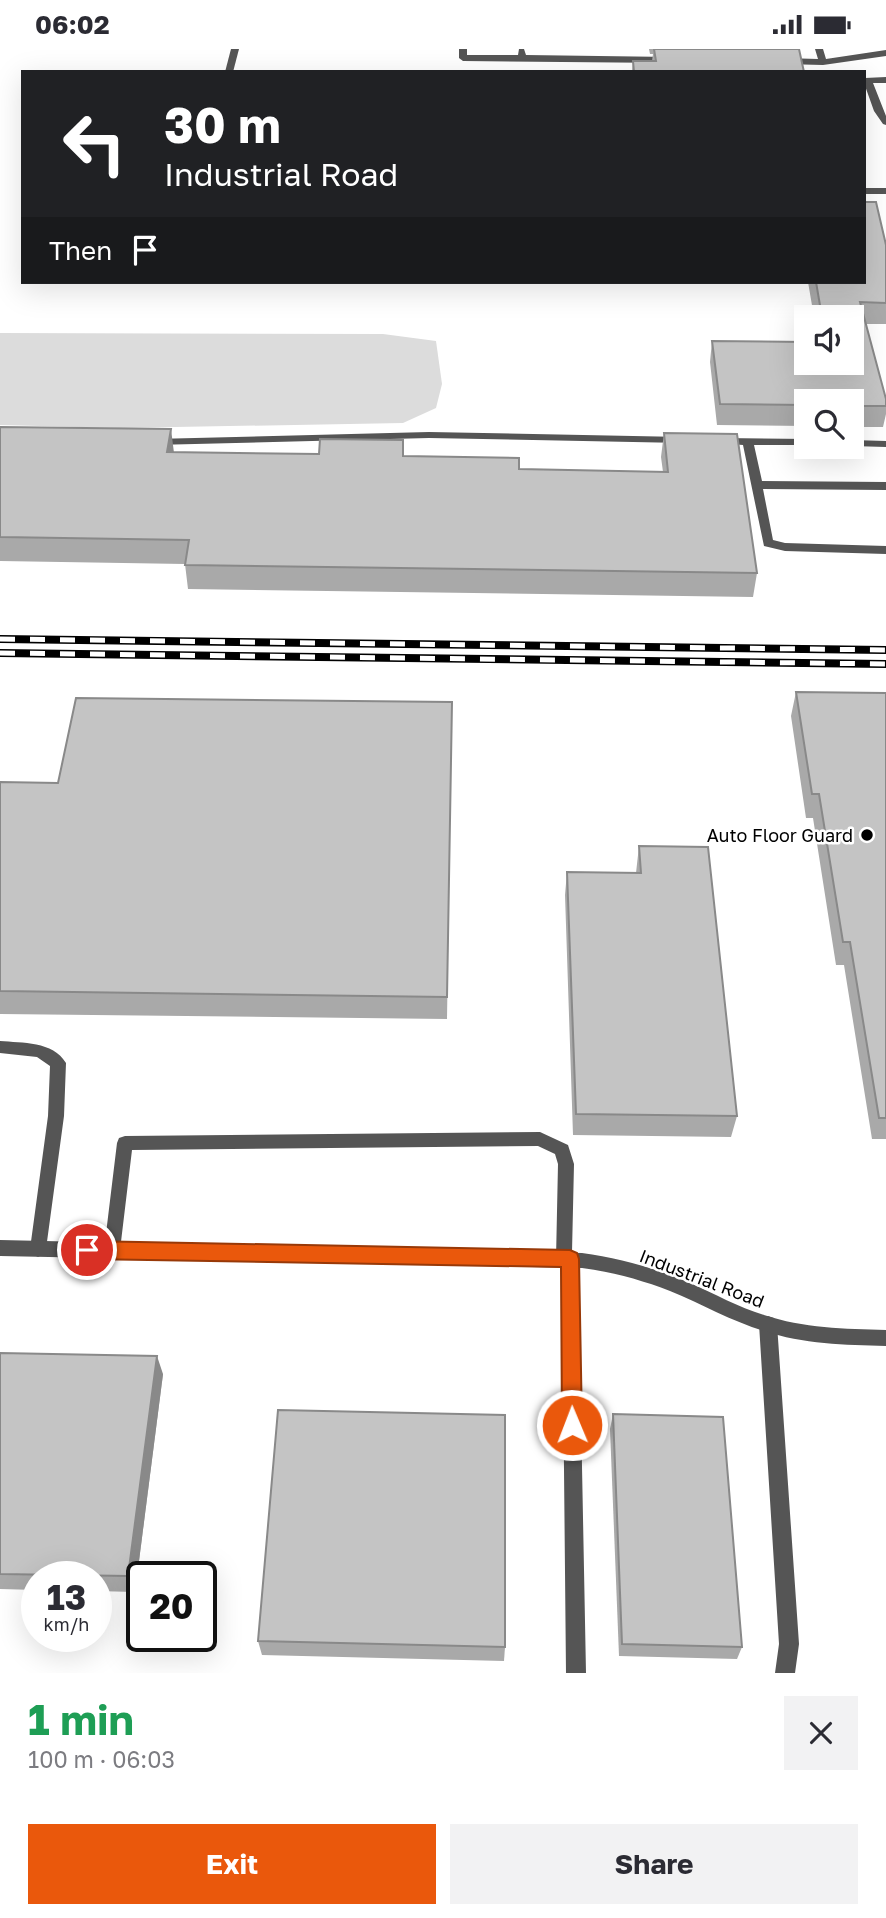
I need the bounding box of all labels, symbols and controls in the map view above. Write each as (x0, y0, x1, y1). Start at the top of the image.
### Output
text: 06:02 (35, 9, 110, 40)
text: 30 m (164, 95, 281, 154)
icon: left (49, 98, 140, 189)
text: Industrial Road (164, 155, 398, 193)
icon: arrive (126, 231, 164, 269)
text: Then (49, 235, 112, 266)
map controls (794, 305, 864, 459)
button: sound (794, 305, 864, 375)
button: search (794, 389, 864, 459)
place label: Auto Floor Guard (707, 824, 853, 846)
marker: Auto Floor Guard (859, 827, 875, 843)
pin (57, 1220, 117, 1280)
icon: arrive (68, 1231, 106, 1269)
street label: Industrial Road (637, 1244, 767, 1312)
position arrow (535, 1388, 609, 1462)
speed limit sign: 20 (126, 1561, 217, 1652)
text: 13 (47, 1576, 86, 1618)
text: km/h (44, 1613, 89, 1635)
text: 1 min (28, 1694, 134, 1744)
button: close (784, 1696, 858, 1770)
text: 100 m · 06:03 (28, 1745, 175, 1773)
button: Exit (28, 1824, 436, 1904)
button: Share (450, 1824, 858, 1904)

